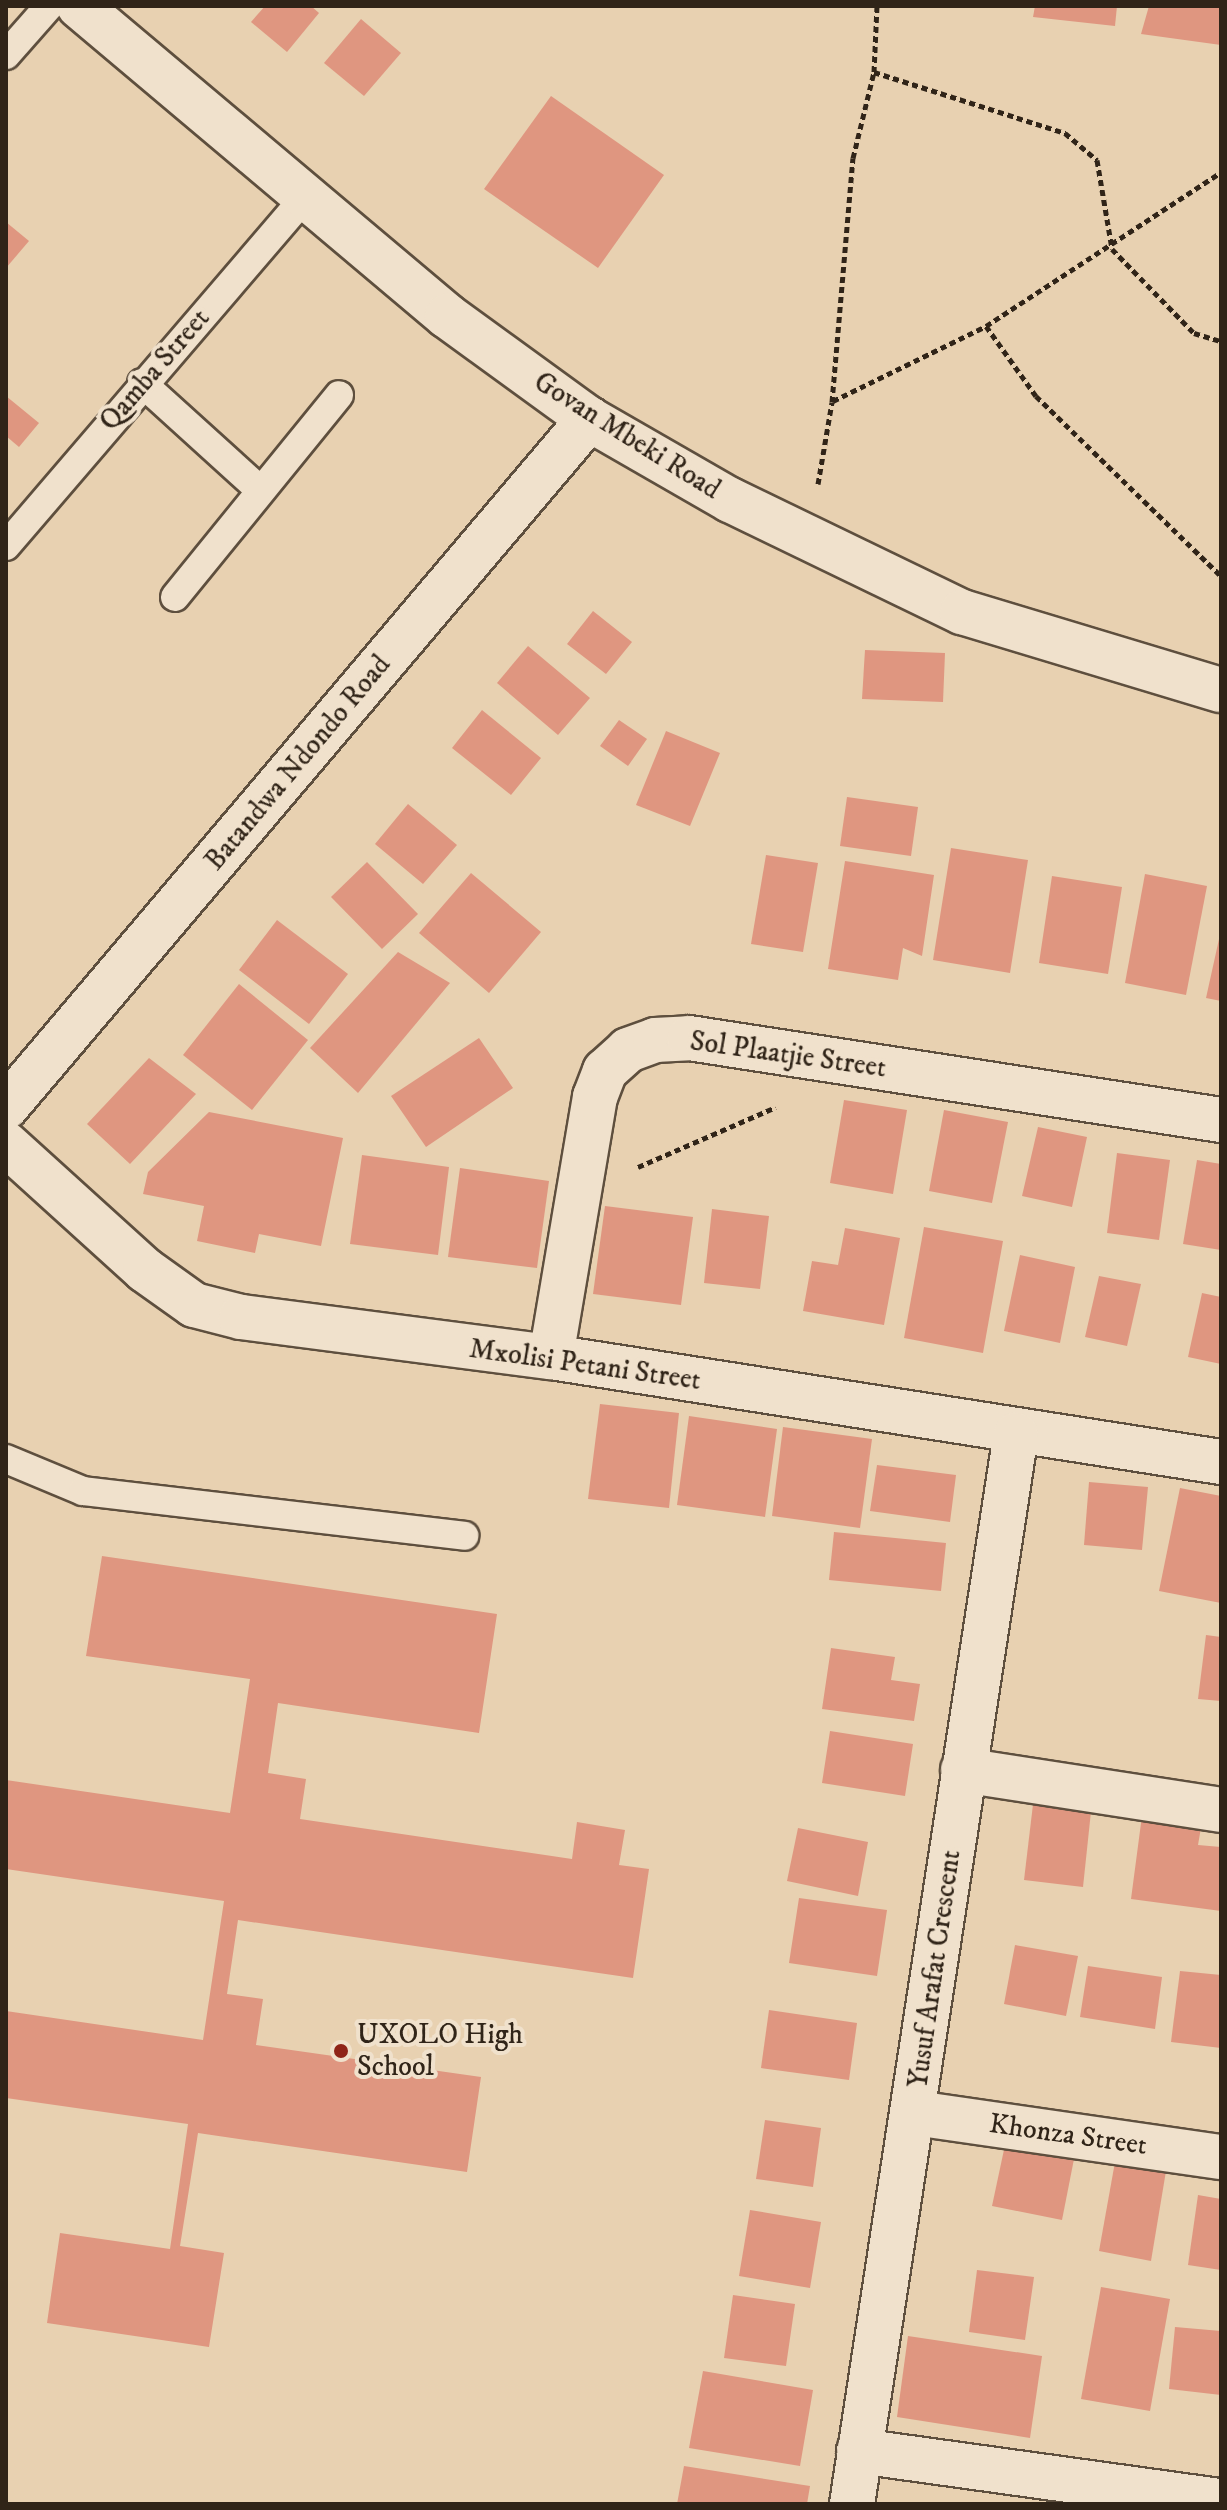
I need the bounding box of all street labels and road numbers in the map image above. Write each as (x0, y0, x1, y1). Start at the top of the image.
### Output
street label: Qamba Street (93, 302, 217, 438)
street label: Govan Mbeki Road (528, 365, 726, 507)
street label: Batandwa Ndondo Road (198, 648, 398, 878)
street label: Sol Plaatjie Street (688, 1025, 888, 1085)
street label: Mxolisi Petani Street (467, 1332, 703, 1398)
street label: Yusuf Arafat Crescent (902, 1848, 968, 2090)
street label: Khonza Street (987, 2107, 1149, 2163)

